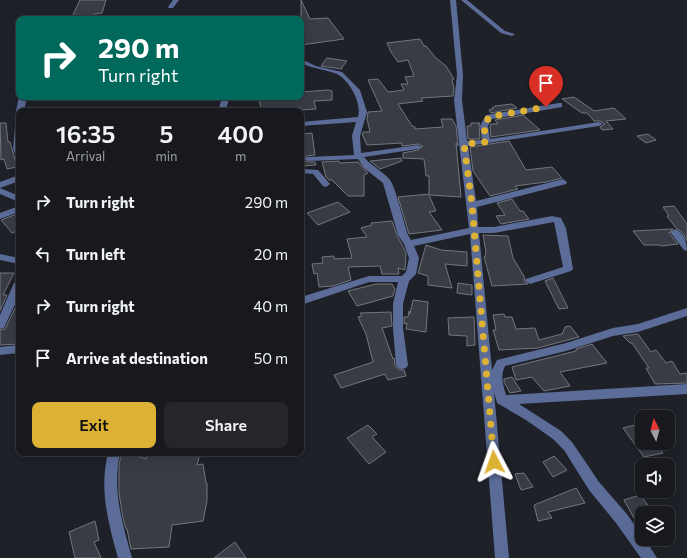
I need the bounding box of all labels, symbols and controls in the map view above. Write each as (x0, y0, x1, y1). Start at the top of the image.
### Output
text: 290 m (98, 30, 179, 64)
icon: right (32, 32, 84, 84)
text: Turn right (98, 64, 178, 86)
pin (529, 66, 563, 107)
icon: arrive (535, 72, 557, 94)
text: 16:35 (56, 119, 115, 148)
text: 5 (160, 119, 173, 148)
text: 400 (218, 119, 264, 148)
text: Arrival (66, 148, 105, 164)
text: min (155, 148, 178, 164)
text: m (235, 148, 246, 164)
icon: right (32, 191, 54, 213)
text: Turn right (66, 193, 135, 211)
text: 290 m (245, 193, 288, 211)
icon: left (32, 243, 54, 265)
text: Turn left (66, 245, 125, 263)
text: 20 m (254, 245, 288, 263)
icon: right (32, 295, 54, 317)
text: Turn right (66, 297, 135, 315)
text: 40 m (253, 297, 288, 315)
icon: arrive (32, 347, 54, 369)
text: Arrive at destination (66, 349, 208, 367)
text: 50 m (254, 349, 288, 367)
button: Exit (32, 402, 156, 448)
button: Share (164, 402, 288, 448)
north arrow (635, 410, 675, 450)
map controls (635, 410, 675, 546)
position arrow (473, 441, 515, 483)
button: sound (635, 458, 675, 498)
button: layers (635, 506, 675, 546)

